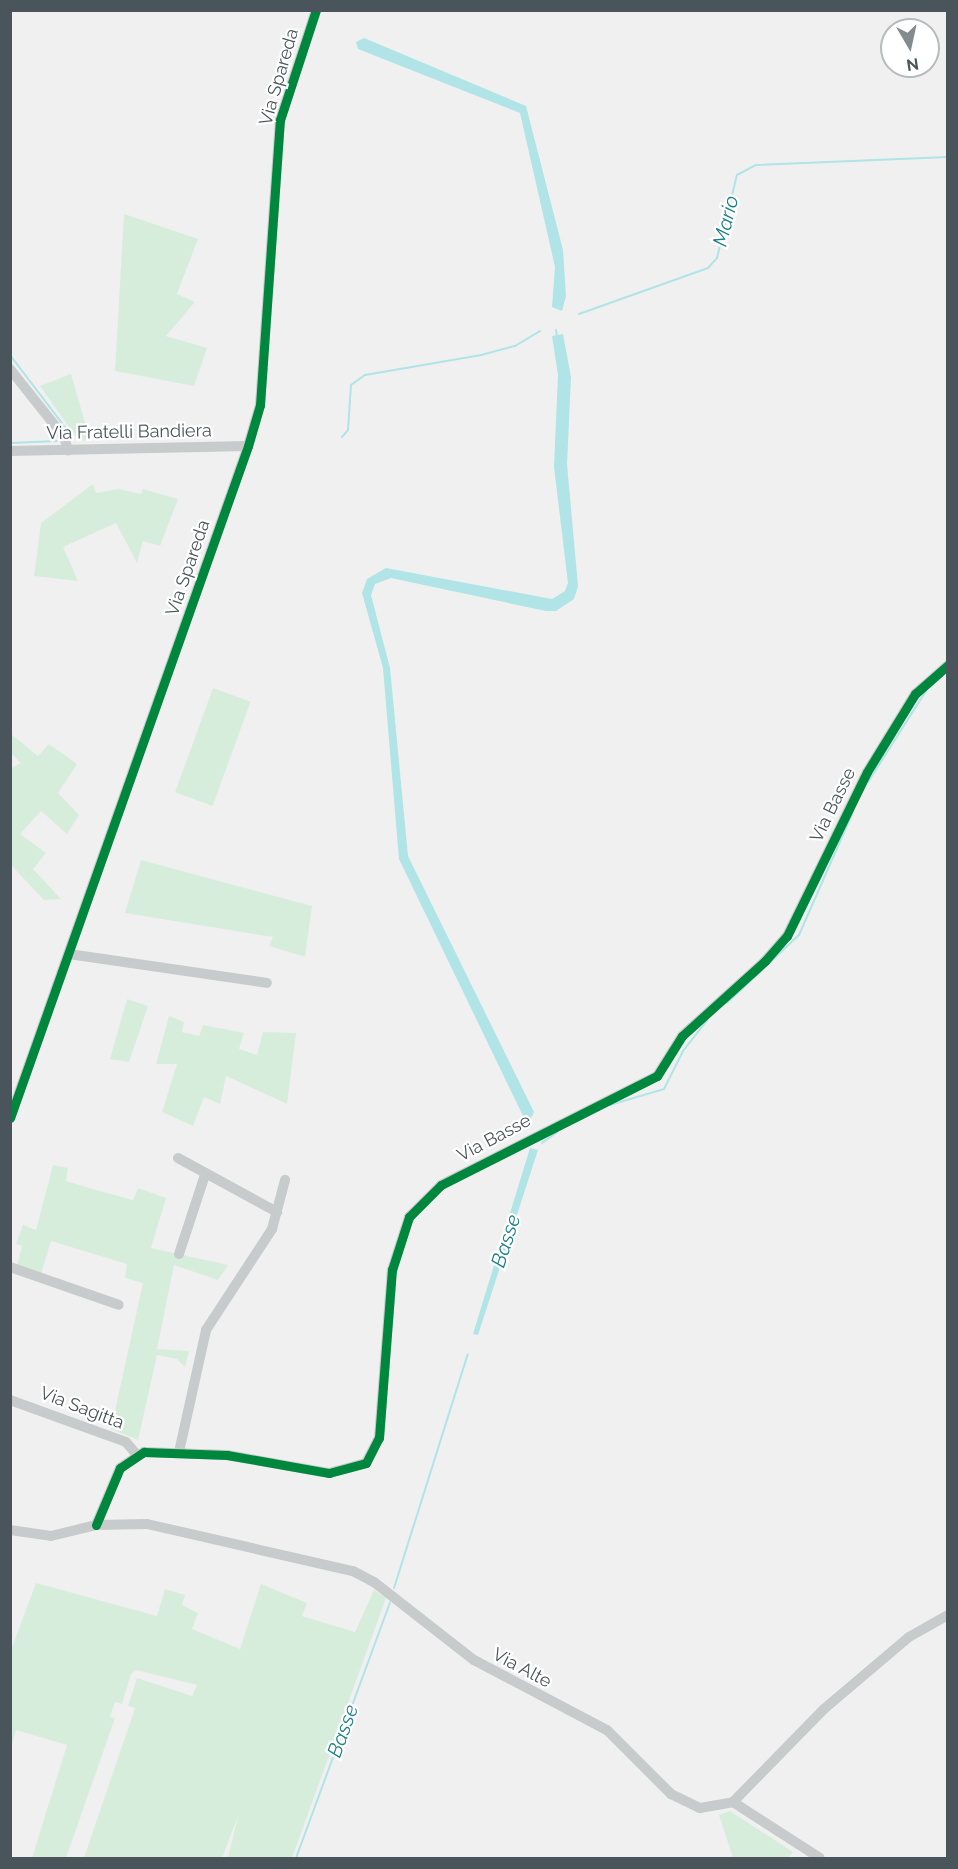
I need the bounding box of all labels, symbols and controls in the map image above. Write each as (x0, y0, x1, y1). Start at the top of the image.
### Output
north arrow (880, 18, 940, 78)
street label: Via Spareda (255, 26, 303, 128)
text: N (905, 54, 920, 75)
water label: Mario (708, 193, 744, 249)
street label: Via Fratelli Bandiera (46, 420, 212, 444)
street label: Via Spareda (162, 517, 214, 619)
street label: Via Basse (806, 764, 860, 846)
street label: Via Basse (453, 1110, 535, 1166)
water label: Basse (486, 1212, 526, 1270)
street label: Via Sagitta (37, 1382, 127, 1434)
street label: Via Alte (489, 1643, 555, 1693)
water label: Basse (322, 1701, 364, 1761)

